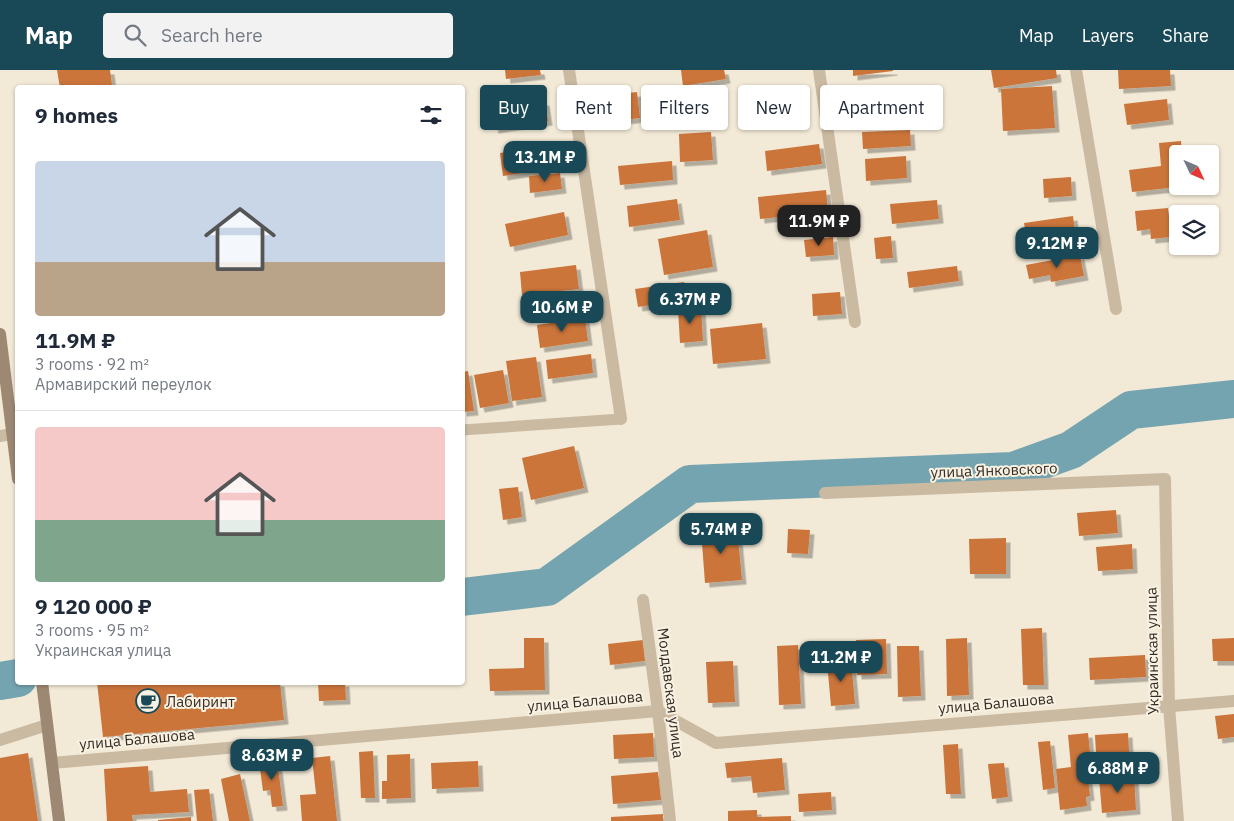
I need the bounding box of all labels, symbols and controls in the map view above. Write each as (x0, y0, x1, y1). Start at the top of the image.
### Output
search box (103, 13, 453, 58)
text: Map (25, 19, 73, 51)
icon: search (121, 21, 149, 49)
text: Search here (161, 23, 263, 47)
text: Map (1019, 24, 1054, 47)
text: Layers (1082, 24, 1134, 47)
text: Share (1162, 24, 1209, 47)
chip: Buy (480, 85, 547, 130)
chip: Rent (557, 85, 631, 130)
chip: Filters (641, 85, 728, 130)
chip: New (738, 85, 810, 130)
chip: Apartment (820, 85, 943, 130)
text: 9 homes (35, 101, 118, 129)
icon: filters (417, 101, 445, 129)
pin: 13.1M ₽ (499, 140, 591, 183)
north arrow (1169, 145, 1219, 195)
map controls (1169, 145, 1219, 255)
text: 13.1M ₽ (514, 147, 576, 167)
icon: home (195, 194, 285, 284)
pin: 11.9M ₽ (773, 204, 865, 247)
button: layers (1169, 205, 1219, 255)
text: 11.9M ₽ (788, 211, 850, 231)
pin: 9.12M ₽ (1011, 226, 1103, 269)
text: 9.12M ₽ (1026, 233, 1088, 253)
pin: 6.37M ₽ (644, 282, 736, 325)
text: 6.37M ₽ (659, 289, 721, 309)
pin: 10.6M ₽ (516, 290, 608, 333)
text: 10.6M ₽ (531, 297, 593, 317)
text: 11.9M ₽ (35, 326, 115, 354)
text: 3 rooms · 92 m² (35, 354, 149, 374)
text: Армавирский переулок (35, 374, 212, 394)
street label: улица Янковского (930, 458, 1058, 482)
icon: home (195, 459, 285, 549)
pin: 5.74M ₽ (675, 512, 767, 555)
text: 5.74M ₽ (690, 519, 752, 539)
street label: Украинская улица (1141, 587, 1163, 715)
text: 9 120 000 ₽ (35, 592, 152, 620)
text: 3 rooms · 95 m² (35, 620, 149, 640)
street label: Молдавская улица (654, 627, 688, 759)
text: Украинская улица (35, 640, 171, 660)
pin: 11.2M ₽ (795, 640, 887, 683)
text: 11.2M ₽ (810, 647, 872, 667)
street label: улица Балашова (526, 686, 644, 716)
cafe icon: Лабиринт (135, 688, 161, 714)
street label: улица Балашова (937, 688, 1055, 718)
place label: Лабиринт (166, 692, 235, 711)
street label: улица Балашова (78, 724, 196, 754)
pin: 8.63M ₽ (226, 738, 318, 781)
text: 8.63M ₽ (241, 745, 303, 765)
pin: 6.88M ₽ (1072, 752, 1164, 794)
text: 6.88M ₽ (1087, 758, 1149, 778)

